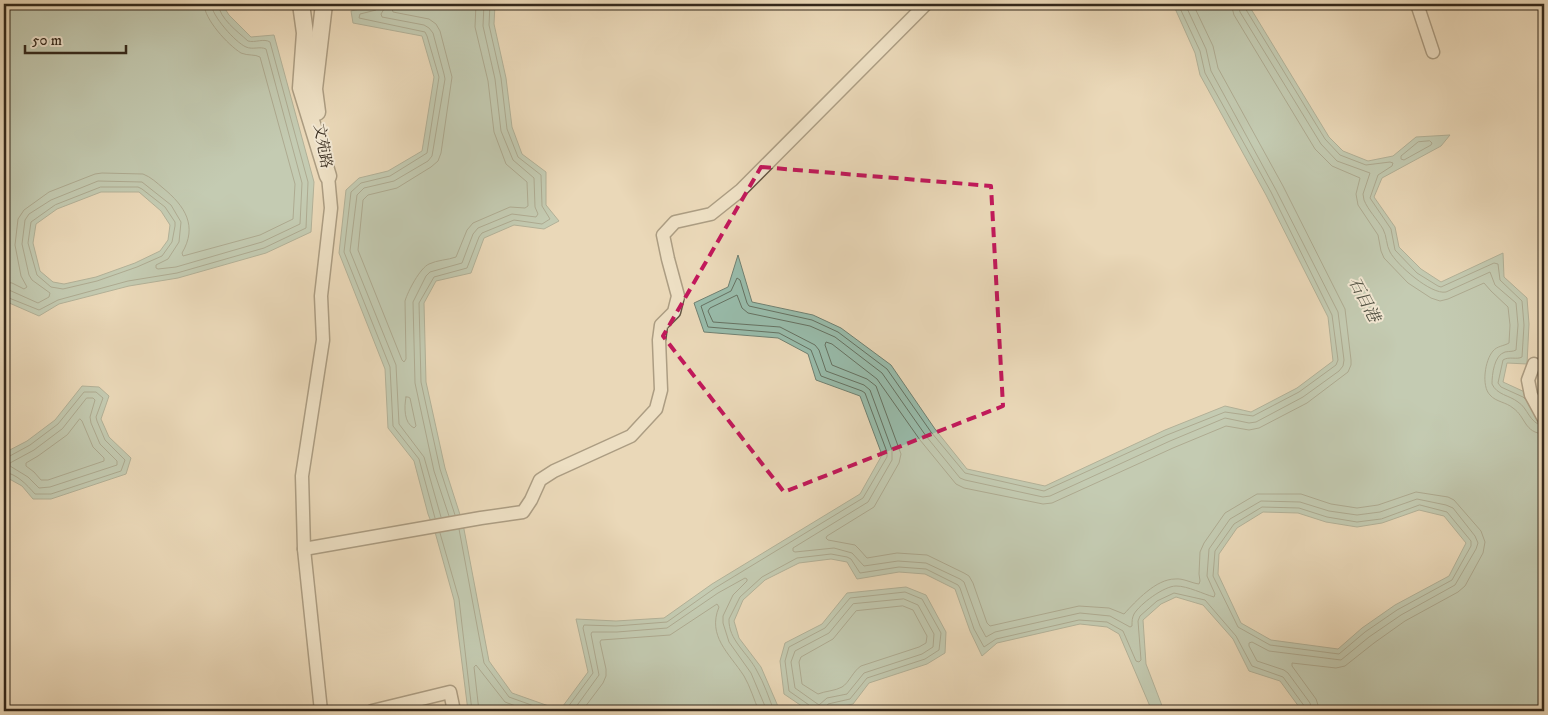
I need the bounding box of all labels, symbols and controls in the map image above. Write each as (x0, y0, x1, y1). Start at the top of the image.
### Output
scale bar (25, 22, 126, 54)
text: 50 m (32, 31, 62, 50)
street label: 文苑路 (309, 122, 336, 170)
water label: 石目港 (1344, 274, 1385, 327)

